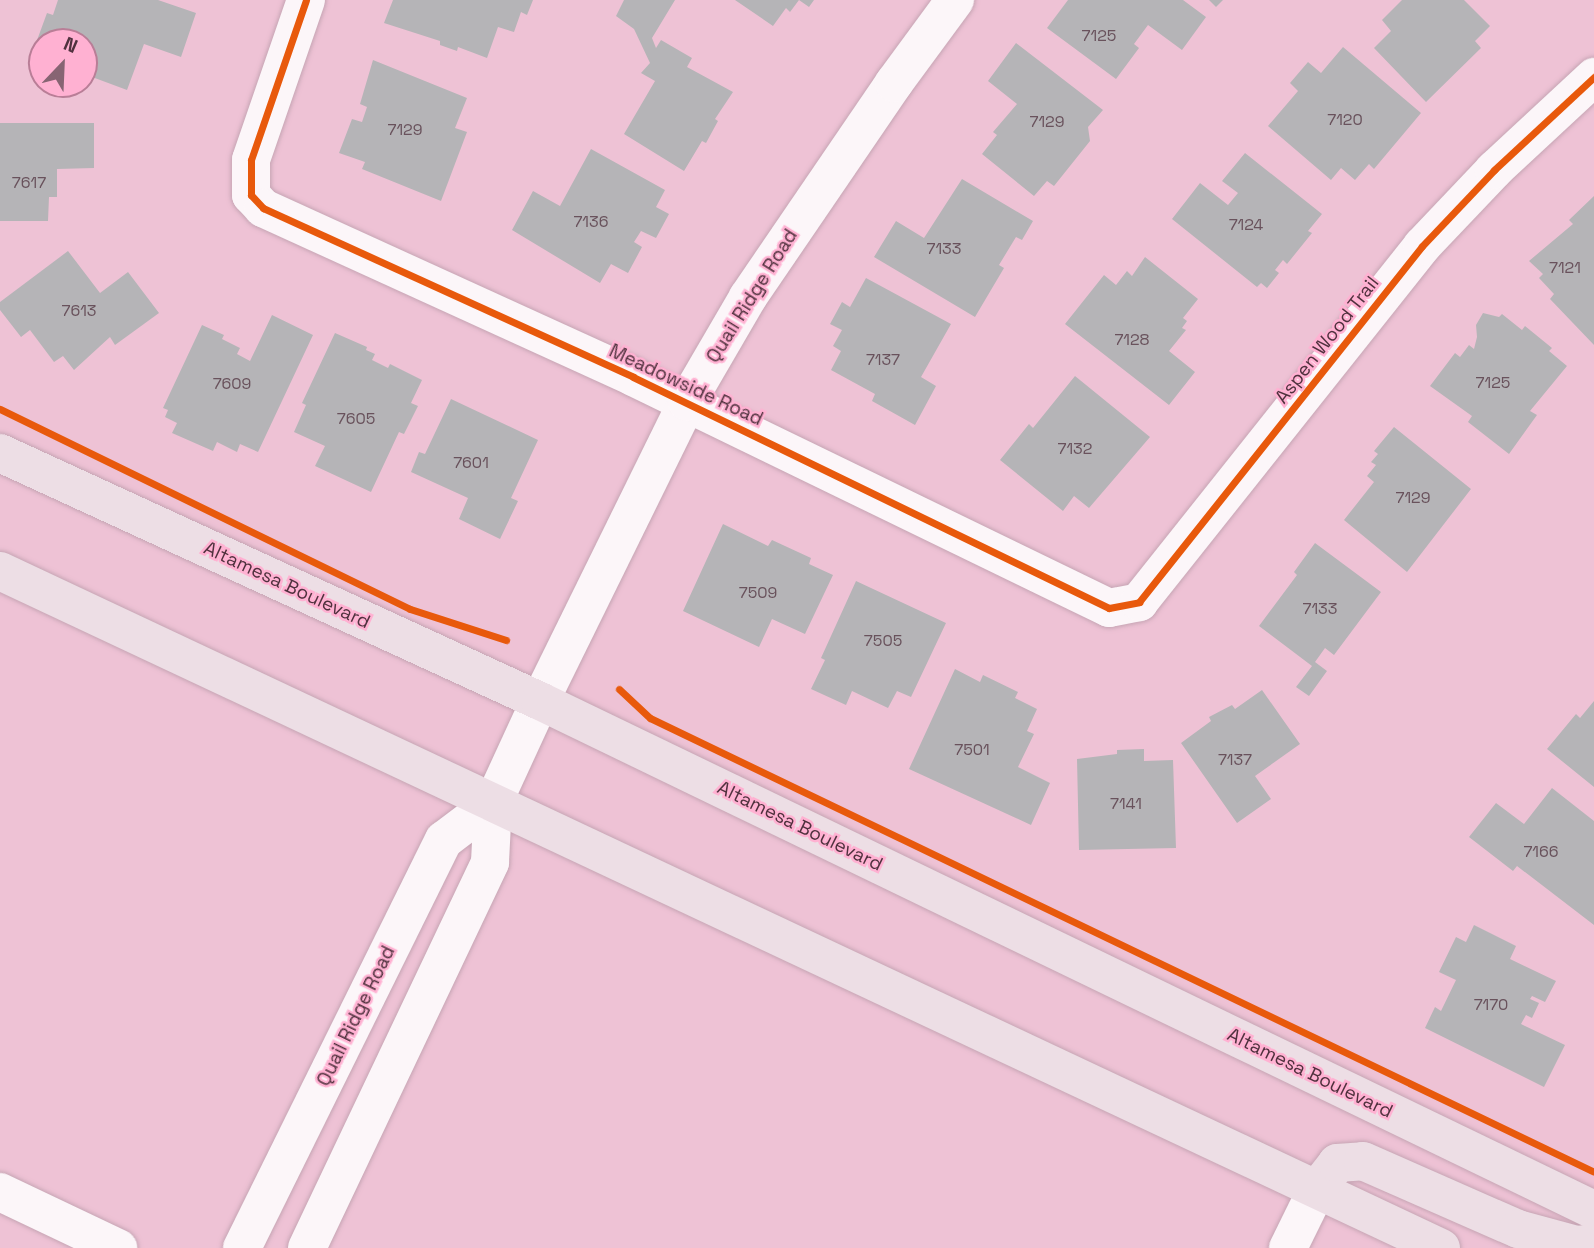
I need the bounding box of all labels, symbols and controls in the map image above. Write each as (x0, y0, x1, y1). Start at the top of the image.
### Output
house number: 7125 (1082, 26, 1116, 46)
north arrow (28, 28, 98, 98)
text: N (60, 31, 81, 59)
house number: 7120 (1327, 110, 1363, 130)
house number: 7129 (1030, 112, 1064, 132)
house number: 7129 (388, 120, 422, 140)
house number: 7617 (12, 173, 46, 193)
house number: 7136 (573, 212, 609, 232)
house number: 7124 (1229, 215, 1263, 235)
street label: Quail Ridge Road (702, 225, 802, 367)
house number: 7133 (927, 239, 961, 259)
house number: 7121 (1549, 258, 1581, 278)
street label: Aspen Wood Trail (1270, 272, 1384, 408)
house number: 7613 (61, 301, 97, 321)
house number: 7128 (1114, 330, 1150, 350)
street label: Meadowside Road (606, 339, 766, 431)
house number: 7137 (866, 350, 900, 370)
house number: 7125 (1476, 373, 1510, 393)
house number: 7609 (213, 374, 251, 394)
house number: 7605 (337, 409, 375, 429)
house number: 7132 (1058, 439, 1092, 459)
house number: 7601 (453, 453, 489, 473)
house number: 7129 (1396, 488, 1430, 508)
street label: Altamesa Boulevard (200, 536, 374, 634)
house number: 7509 (739, 583, 777, 603)
house number: 7133 (1303, 599, 1337, 619)
house number: 7505 (864, 631, 902, 651)
house number: 7501 (954, 740, 990, 760)
house number: 7137 (1218, 750, 1252, 770)
street label: Altamesa Boulevard (714, 776, 886, 876)
house number: 7141 (1110, 794, 1142, 814)
house number: 7166 (1523, 842, 1559, 862)
street label: Quail Ridge Road (312, 942, 400, 1090)
house number: 7170 (1474, 995, 1508, 1015)
street label: Altamesa Boulevard (1224, 1023, 1396, 1123)

